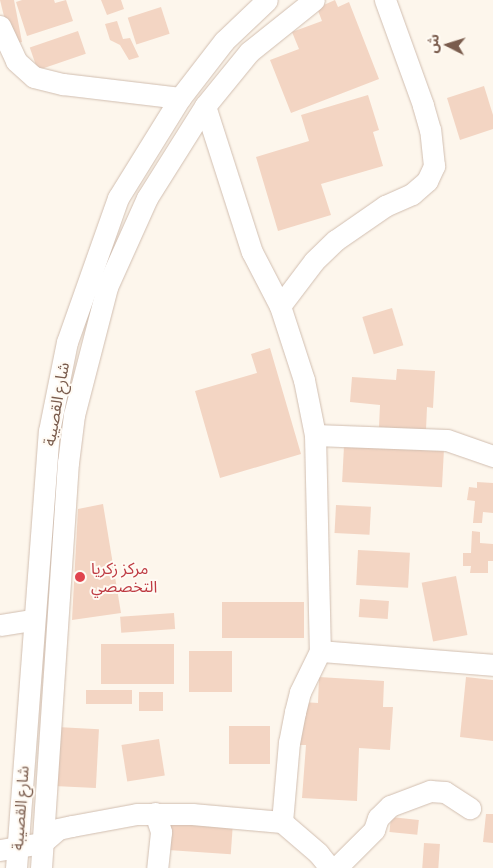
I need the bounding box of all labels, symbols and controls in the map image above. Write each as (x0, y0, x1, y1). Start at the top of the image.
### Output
north arrow (423, 20, 473, 70)
text: ش (423, 33, 442, 54)
street label: شارع القصيبة (39, 361, 73, 447)
place label: مركز زكريا التخصصي (91, 558, 157, 596)
marker: مركز زكريا التخصصي (73, 570, 87, 584)
street label: شارع القصيبة (7, 765, 33, 851)

